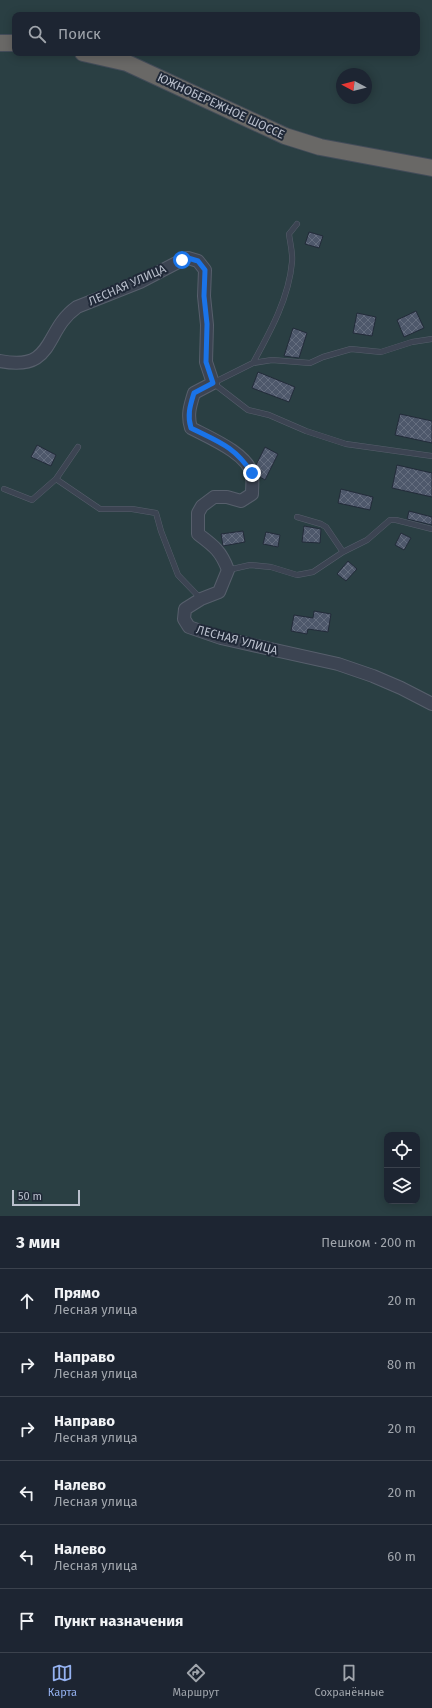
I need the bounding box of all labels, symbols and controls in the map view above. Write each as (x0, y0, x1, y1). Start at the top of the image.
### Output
search box (12, 12, 420, 56)
icon: search (26, 23, 48, 45)
text: Поиск (58, 25, 101, 43)
north arrow (336, 68, 372, 104)
street label: ЮЖНОБЕРЕЖНОЕ ШОССЕ (155, 70, 287, 142)
route start (173, 251, 191, 269)
street label: ЛЕСНАЯ УЛИЦА (86, 262, 168, 308)
route end (243, 464, 261, 482)
street label: ЛЕСНАЯ УЛИЦА (195, 622, 279, 658)
map controls (384, 1132, 420, 1204)
button: locate (384, 1132, 420, 1168)
button: layers (384, 1168, 420, 1204)
scale bar (12, 1188, 80, 1207)
text: 50 m (18, 1190, 42, 1203)
text: 3 мин (16, 1232, 60, 1253)
text: Пешком · 200 m (321, 1235, 416, 1250)
text: Прямо (54, 1284, 100, 1302)
icon: ahead (16, 1290, 38, 1312)
text: 20 m (388, 1293, 416, 1308)
text: Лесная улица (54, 1302, 137, 1317)
text: Направо (54, 1348, 115, 1366)
icon: right (16, 1354, 38, 1376)
text: 80 m (387, 1357, 416, 1372)
text: Лесная улица (54, 1366, 137, 1381)
text: Направо (54, 1412, 115, 1430)
icon: right (16, 1418, 38, 1440)
text: 20 m (388, 1421, 416, 1436)
text: Лесная улица (54, 1430, 137, 1445)
text: Налево (54, 1476, 106, 1494)
icon: left (16, 1482, 38, 1504)
text: 20 m (388, 1485, 416, 1500)
text: Лесная улица (54, 1494, 137, 1509)
text: Налево (54, 1540, 106, 1558)
icon: left (16, 1546, 38, 1568)
text: 60 m (387, 1549, 416, 1564)
text: Лесная улица (54, 1558, 137, 1573)
icon: arrive (16, 1610, 38, 1632)
text: Пункт назначения (54, 1612, 183, 1630)
tab: Карта (48, 1662, 77, 1699)
tab: Маршрут (172, 1662, 219, 1699)
tab: Сохранённые (315, 1662, 384, 1699)

